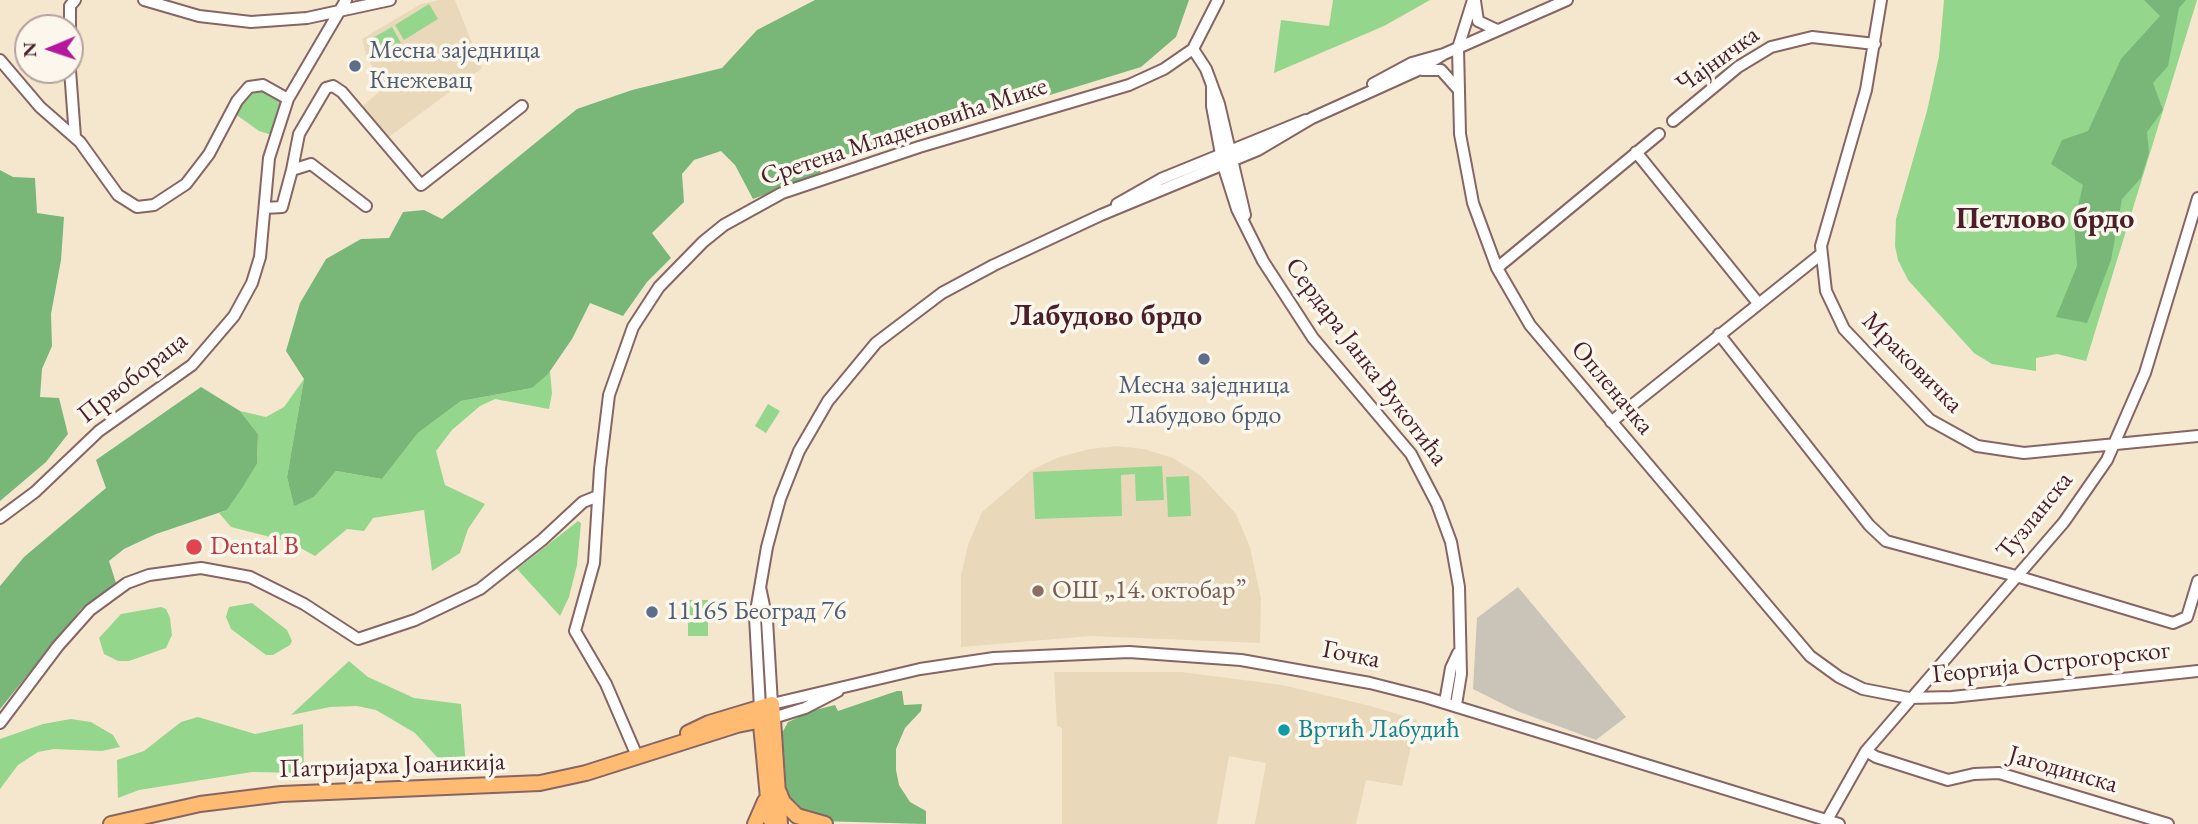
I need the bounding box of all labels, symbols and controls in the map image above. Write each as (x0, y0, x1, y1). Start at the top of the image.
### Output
north arrow (14, 14, 84, 84)
street label: Чајничка (1670, 19, 1766, 101)
place label: Месна заједница Кнежевац (369, 35, 540, 96)
text: N (17, 42, 42, 58)
marker: Месна заједница Кнежевац (347, 58, 363, 74)
street label: Сретена Младеновића Мике (757, 71, 1051, 193)
district label: Петлово брдо (1956, 202, 2134, 238)
street label: Сердара Јанка Вукотића (1278, 252, 1454, 472)
district label: Лабудово брдо (1010, 299, 1202, 335)
street label: Мраковичка (1855, 306, 1969, 420)
street label: Првобораца (72, 325, 194, 431)
street label: Опленачка (1564, 335, 1660, 441)
marker: Месна заједница Лабудово брдо (1196, 351, 1212, 367)
place label: Месна заједница Лабудово брдо (1118, 370, 1290, 432)
street label: Тузланска (1990, 466, 2080, 566)
place label: Dental B (210, 531, 299, 563)
marker: Dental B (184, 537, 204, 557)
place label: ОШ „14. октобар” (1052, 575, 1246, 607)
marker: ОШ „14. октобар” (1030, 583, 1046, 599)
place label: 11165 Београд 76 (666, 596, 846, 628)
marker: 11165 Београд 76 (644, 604, 660, 620)
street label: Гочка (1320, 634, 1382, 676)
street label: Георгија Острогорског (1931, 635, 2171, 691)
place label: Вртић Лабудић (1298, 714, 1460, 746)
marker: Вртић Лабудић (1276, 722, 1292, 738)
street label: Јагодинска (2005, 740, 2121, 800)
street label: Патријарха Јоаникија (278, 746, 506, 786)

